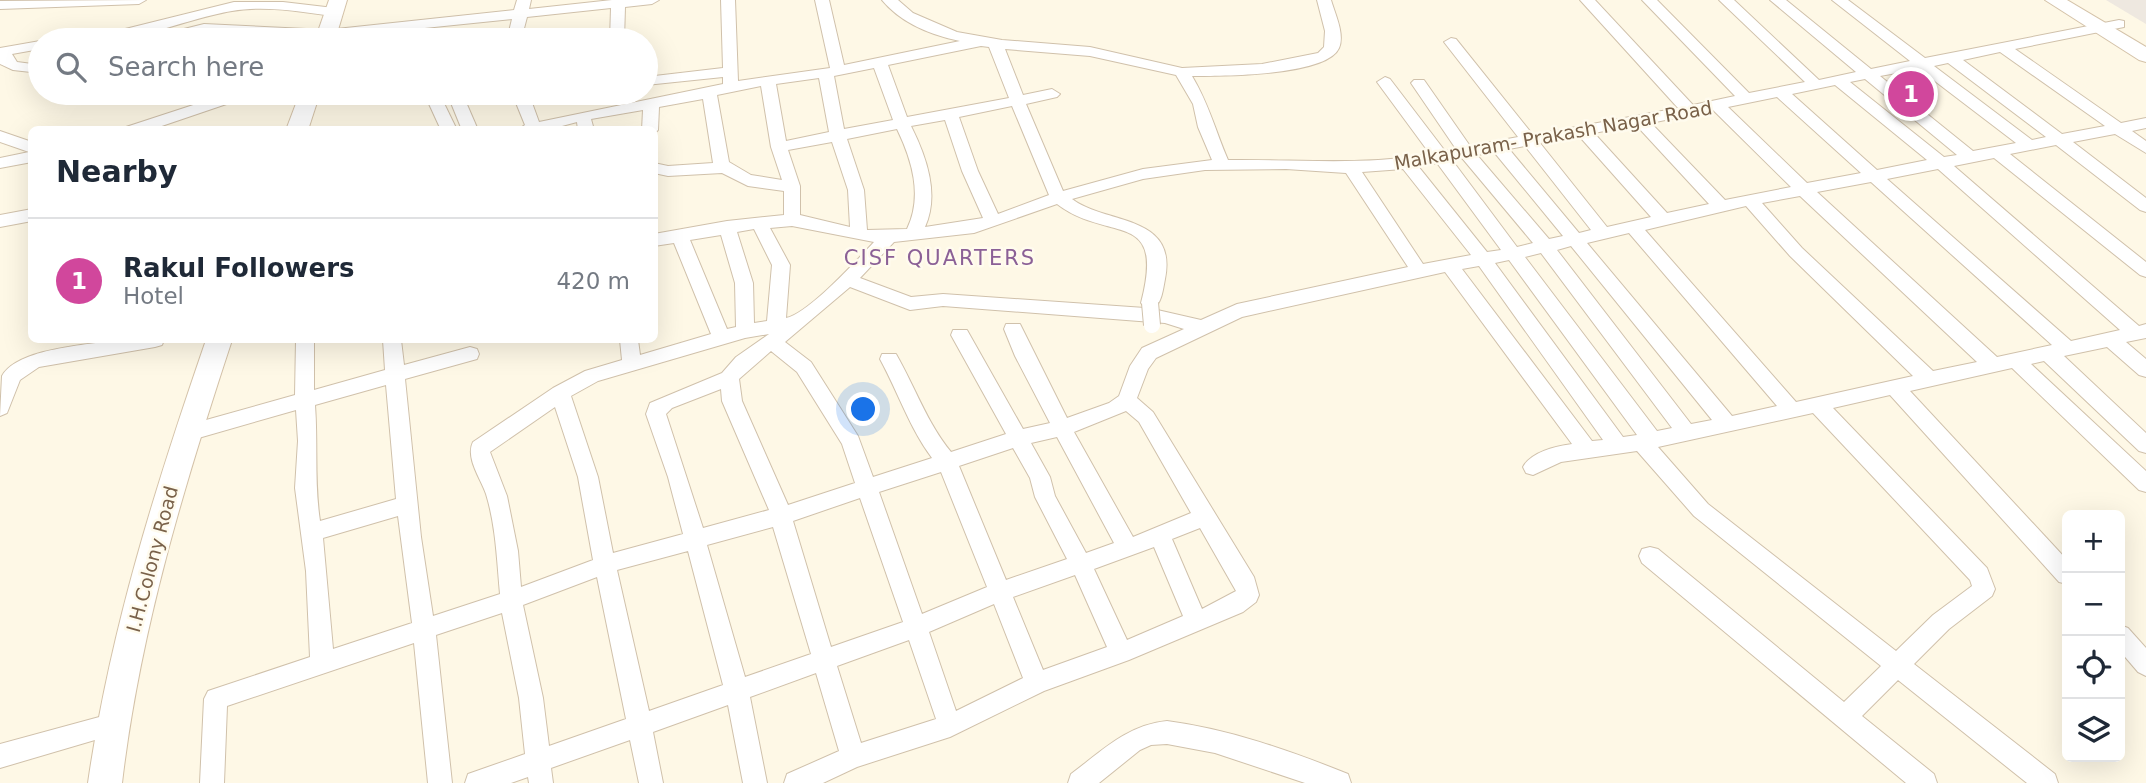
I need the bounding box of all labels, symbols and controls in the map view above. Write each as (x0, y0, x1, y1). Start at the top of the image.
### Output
search box (28, 28, 658, 105)
icon: search (52, 48, 90, 86)
text: Search here (108, 52, 264, 82)
pin: 1 (1888, 68, 1934, 120)
street label: Malkapuram- Prakash Nagar Road (1392, 96, 1714, 174)
text: Nearby (56, 154, 178, 189)
district label: CISF QUARTERS (844, 246, 1036, 270)
text: Rakul Followers (123, 253, 355, 283)
text: 1 (71, 268, 87, 294)
text: 420 m (556, 268, 630, 294)
text: Hotel (123, 283, 184, 309)
your location (846, 392, 880, 426)
street label: I.H.Colony Road (122, 483, 182, 635)
map controls (2062, 510, 2125, 762)
button: + (2062, 510, 2125, 573)
button: − (2062, 573, 2125, 636)
button: locate (2062, 636, 2125, 699)
button: layers (2062, 699, 2125, 762)

